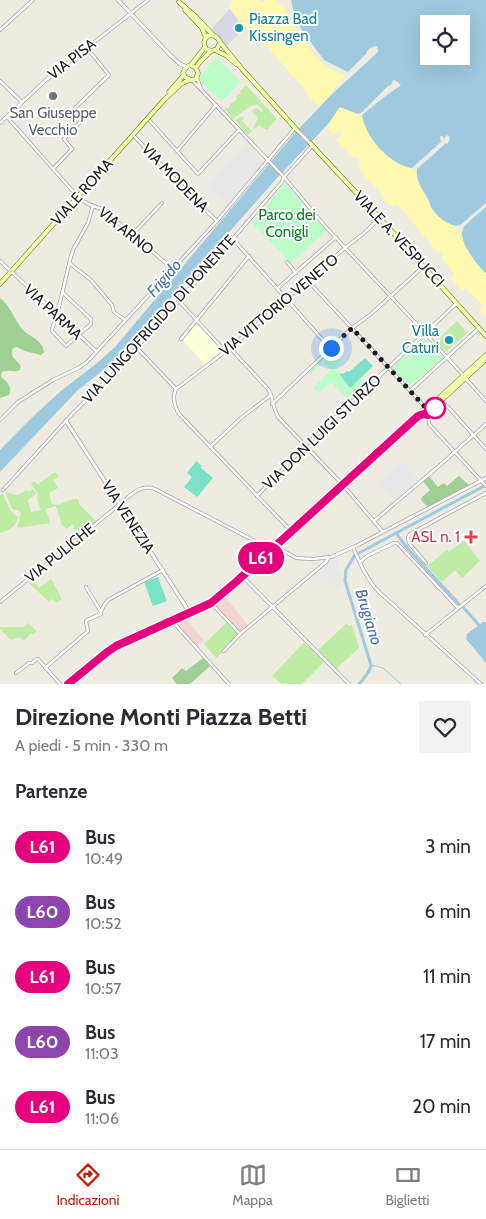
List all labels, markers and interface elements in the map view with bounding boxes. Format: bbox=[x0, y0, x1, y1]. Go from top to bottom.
place label: Piazza Bad Kissingen bbox=[249, 10, 317, 45]
map controls bbox=[420, 15, 470, 65]
button: locate bbox=[420, 15, 470, 65]
marker: Piazza Bad Kissingen bbox=[233, 22, 245, 34]
street label: VIA PISA bbox=[44, 34, 100, 83]
marker: San Giuseppe Vecchio bbox=[47, 90, 59, 102]
place label: San Giuseppe Vecchio bbox=[9, 104, 97, 139]
street label: VIA MODENA bbox=[138, 140, 213, 217]
street label: VIALE ROMA bbox=[47, 154, 117, 229]
street label: VIALE A. VESPUCCI bbox=[350, 187, 448, 291]
street label: VIA ARNO bbox=[95, 203, 157, 259]
park label: Parco dei Conigli bbox=[258, 206, 316, 241]
street label: VIA LUNGOFRIGIDO DI PONENTE bbox=[79, 231, 239, 407]
street label: VIA VITTORIO VENETO bbox=[216, 250, 342, 360]
water label: Frigido bbox=[143, 255, 185, 301]
street label: VIA PARMA bbox=[20, 280, 86, 344]
place label: Villa Caturi bbox=[402, 322, 440, 357]
marker: Villa Caturi bbox=[443, 334, 455, 346]
your location bbox=[319, 336, 344, 361]
street label: VIA DON LUIGI STURZO bbox=[259, 371, 385, 493]
unlabelled marker bbox=[424, 397, 446, 419]
street label: VIA VENEZIA bbox=[98, 477, 159, 557]
street label: VIA PULICHE bbox=[21, 519, 99, 587]
place label: ASL n. 1 bbox=[411, 528, 460, 546]
marker: ASL n. 1 bbox=[464, 530, 478, 544]
line badge: L61 bbox=[232, 542, 290, 574]
text: L61 bbox=[248, 547, 274, 569]
water label: Brugiano bbox=[351, 587, 387, 647]
button: heart bbox=[419, 701, 471, 753]
text: Direzione Monti Piazza Betti bbox=[15, 702, 307, 731]
text: A piedi · 5 min · 330 m bbox=[15, 736, 168, 755]
text: Partenze bbox=[15, 780, 87, 803]
text: Bus bbox=[85, 826, 115, 849]
text: 3 min bbox=[425, 835, 471, 858]
text: L61 bbox=[30, 836, 55, 858]
text: 10:49 bbox=[85, 849, 123, 868]
text: Bus bbox=[85, 891, 115, 914]
text: 6 min bbox=[425, 900, 471, 923]
text: L60 bbox=[27, 901, 58, 923]
text: 10:52 bbox=[85, 914, 122, 933]
text: Bus bbox=[85, 956, 115, 979]
text: 11 min bbox=[423, 965, 471, 988]
text: L61 bbox=[30, 966, 55, 988]
text: 10:57 bbox=[85, 979, 121, 998]
text: Bus bbox=[85, 1021, 115, 1044]
text: 17 min bbox=[420, 1030, 471, 1053]
text: L60 bbox=[27, 1031, 58, 1053]
text: 11:03 bbox=[85, 1044, 119, 1063]
text: Bus bbox=[85, 1086, 115, 1109]
text: 20 min bbox=[412, 1095, 471, 1118]
text: L61 bbox=[30, 1096, 55, 1118]
text: 11:06 bbox=[85, 1109, 119, 1128]
tab: Indicazioni bbox=[56, 1161, 120, 1209]
tab: Mappa bbox=[232, 1161, 273, 1209]
tab: Biglietti bbox=[386, 1161, 430, 1209]

